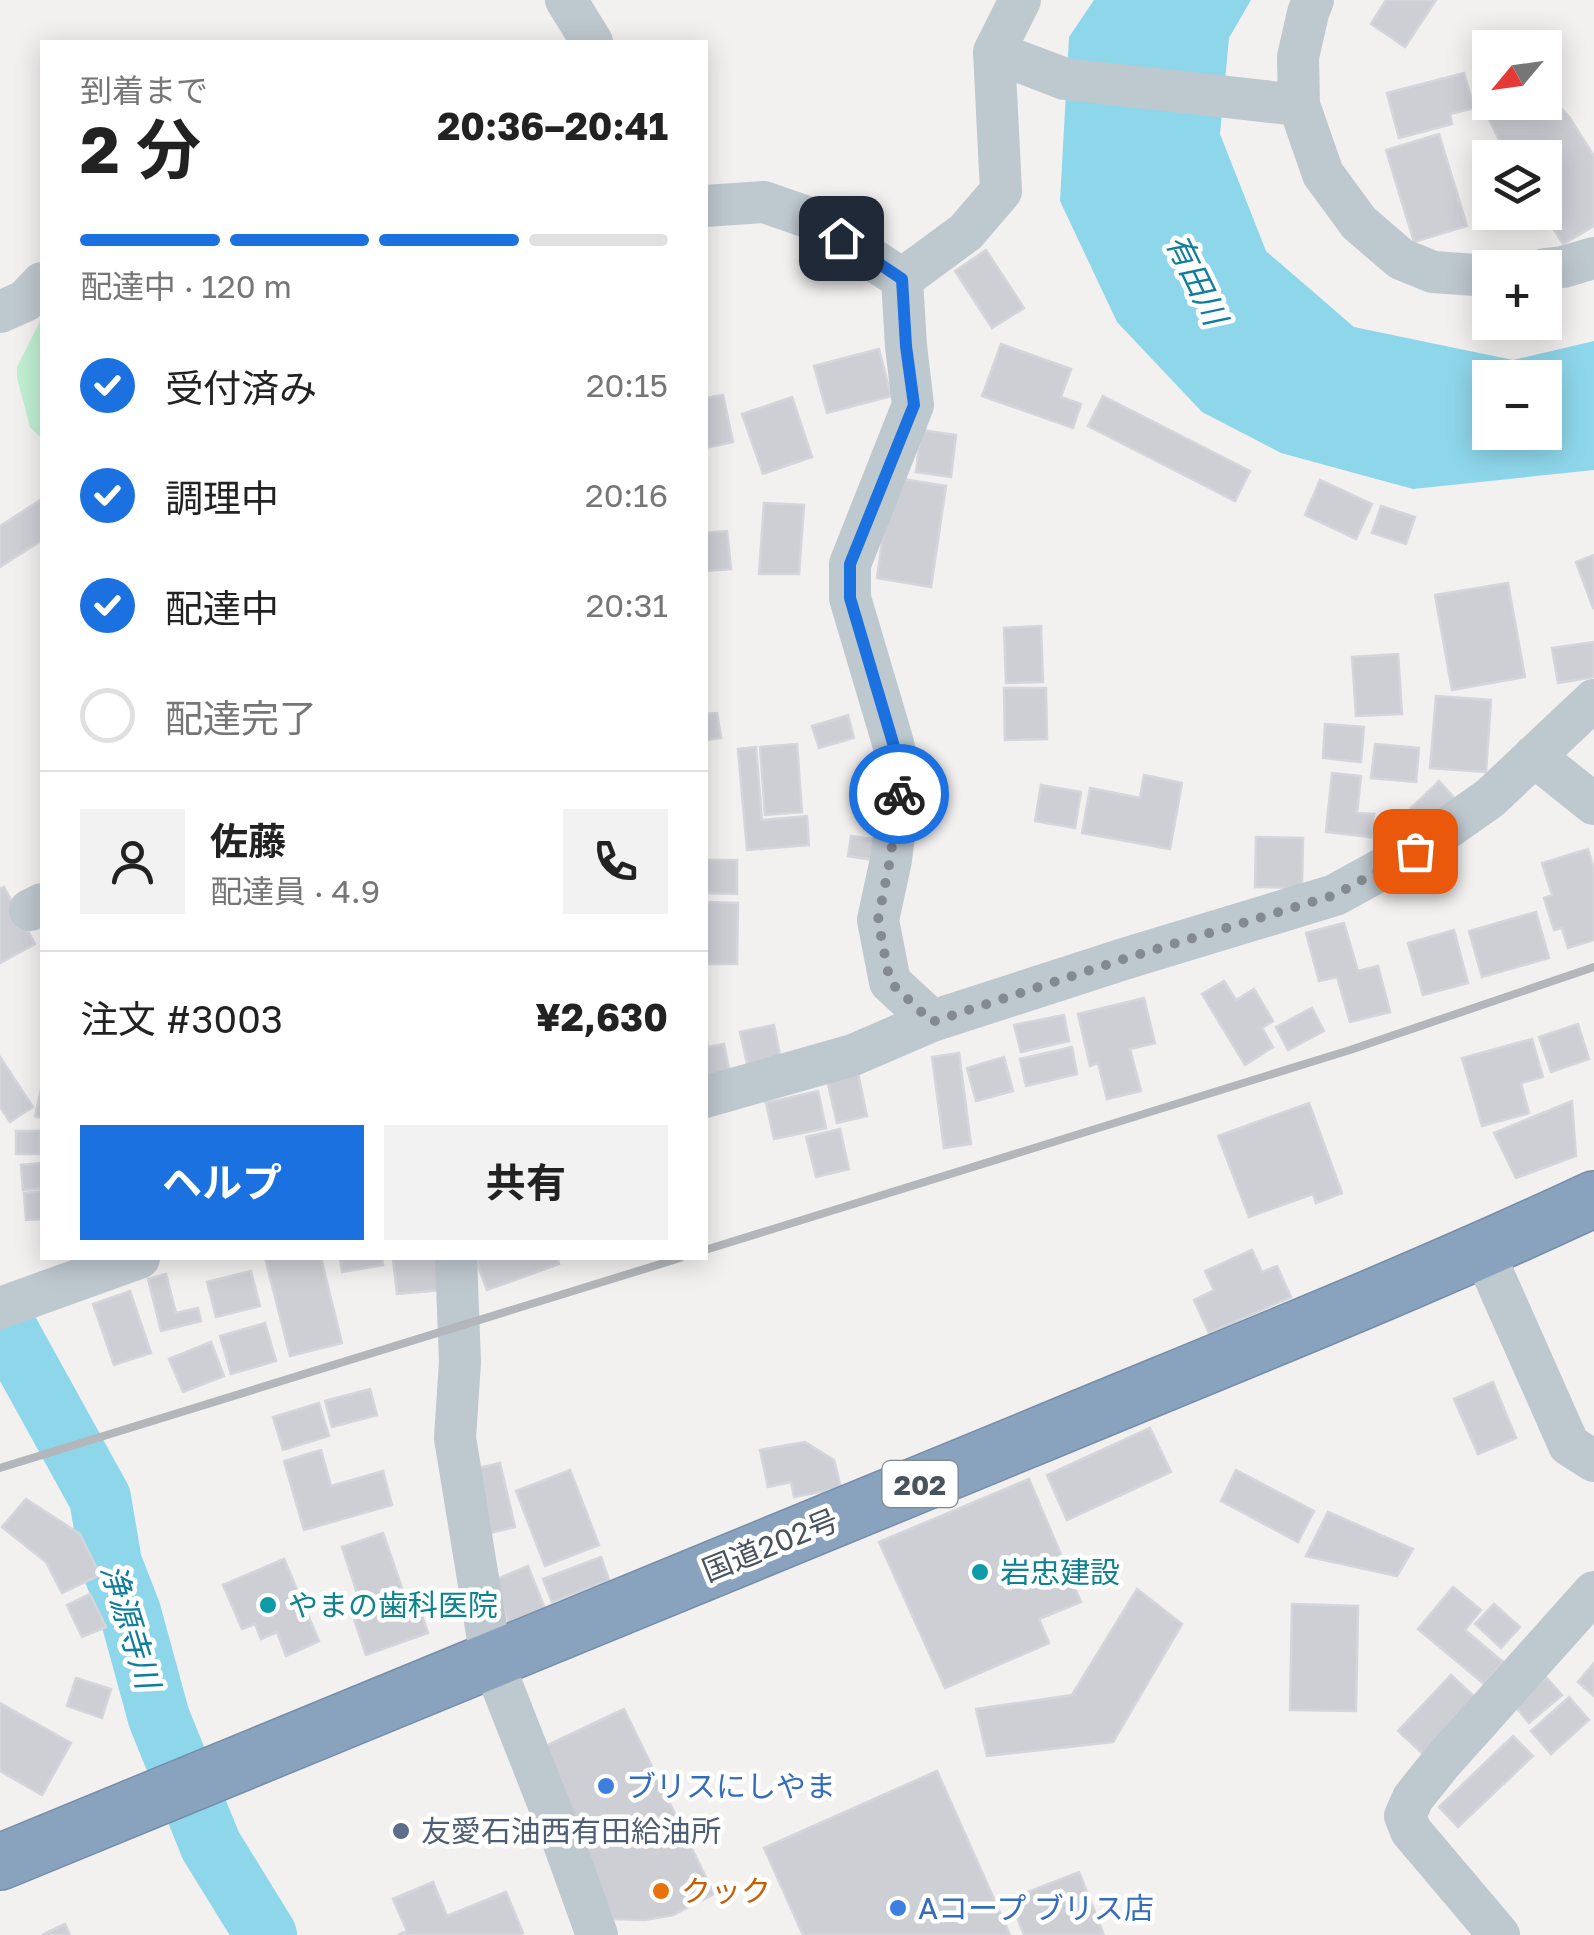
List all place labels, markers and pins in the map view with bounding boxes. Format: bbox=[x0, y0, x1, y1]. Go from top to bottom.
pin bbox=[799, 196, 884, 281]
pin bbox=[1373, 809, 1458, 894]
place label: 岩忠建設 bbox=[1000, 1554, 1120, 1590]
marker: 岩忠建設 bbox=[969, 1561, 991, 1583]
place label: やまの歯科医院 bbox=[288, 1587, 498, 1623]
marker: やまの歯科医院 bbox=[257, 1594, 279, 1616]
place label: ブリスにしやま bbox=[626, 1768, 836, 1804]
marker: ブリスにしやま bbox=[595, 1775, 617, 1797]
place label: 友愛石油西有田給油所 bbox=[421, 1813, 721, 1849]
marker: 友愛石油西有田給油所 bbox=[390, 1820, 412, 1842]
place label: クック bbox=[681, 1873, 771, 1909]
marker: クック bbox=[650, 1880, 672, 1902]
place label: Aコープ ブリス店 bbox=[918, 1890, 1154, 1926]
marker: Aコープ ブリス店 bbox=[887, 1897, 909, 1919]

